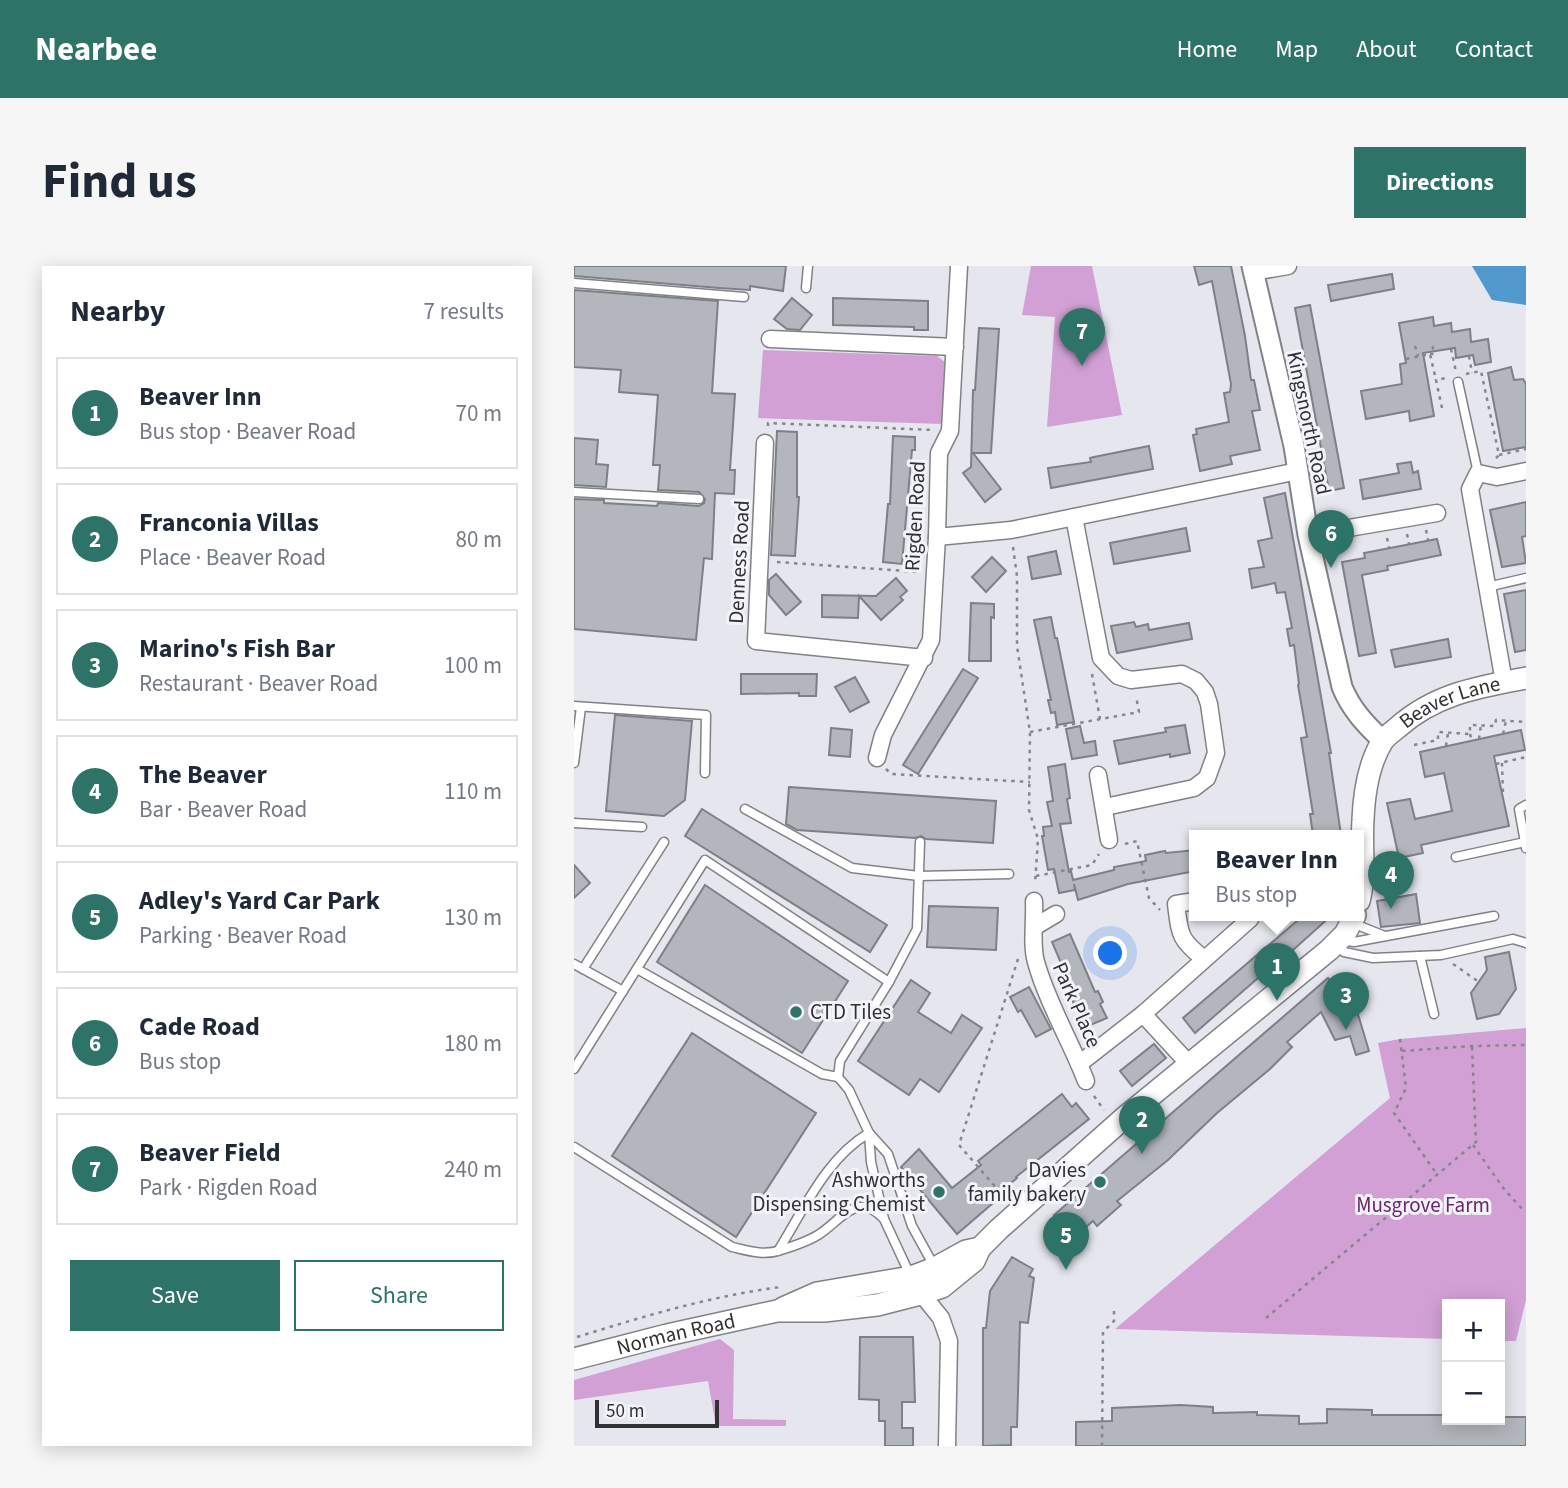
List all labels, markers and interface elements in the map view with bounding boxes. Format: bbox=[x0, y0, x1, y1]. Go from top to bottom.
text: Nearbee bbox=[35, 26, 157, 73]
text: Home bbox=[1177, 32, 1237, 67]
text: Map bbox=[1275, 32, 1318, 67]
text: About bbox=[1356, 32, 1417, 67]
text: Contact bbox=[1455, 32, 1533, 67]
text: Find us bbox=[42, 147, 197, 217]
button: Directions bbox=[1354, 147, 1526, 218]
text: Nearby bbox=[70, 290, 165, 333]
text: 7 results bbox=[424, 295, 504, 328]
pin: 7 bbox=[1059, 308, 1105, 366]
street label: Kingsnorth Road bbox=[1279, 348, 1339, 498]
text: Beaver Inn bbox=[139, 378, 262, 415]
text: 1 bbox=[89, 397, 101, 430]
text: 70 m bbox=[455, 397, 502, 430]
text: Bus stop · Beaver Road bbox=[139, 415, 356, 448]
street label: Rigden Road bbox=[897, 460, 933, 572]
street label: Denness Road bbox=[721, 500, 757, 624]
text: Franconia Villas bbox=[139, 504, 319, 541]
pin: 6 bbox=[1308, 510, 1354, 568]
text: 2 bbox=[89, 523, 101, 556]
text: 80 m bbox=[455, 523, 502, 556]
text: Place · Beaver Road bbox=[139, 541, 326, 574]
text: Marino's Fish Bar bbox=[139, 630, 335, 667]
text: 3 bbox=[89, 649, 101, 682]
text: 100 m bbox=[444, 649, 502, 682]
text: Restaurant · Beaver Road bbox=[139, 667, 378, 700]
street label: Beaver Lane bbox=[1393, 668, 1503, 736]
text: The Beaver bbox=[139, 756, 267, 793]
text: 4 bbox=[89, 775, 101, 808]
text: 110 m bbox=[444, 775, 502, 808]
text: Bar · Beaver Road bbox=[139, 793, 307, 826]
popup bbox=[1189, 830, 1364, 921]
text: Beaver Inn bbox=[1215, 841, 1338, 878]
pin: 4 bbox=[1368, 851, 1414, 909]
text: Bus stop bbox=[1215, 878, 1297, 911]
text: Adley's Yard Car Park bbox=[139, 882, 380, 919]
text: 5 bbox=[89, 901, 101, 934]
text: 130 m bbox=[444, 901, 502, 934]
text: Parking · Beaver Road bbox=[139, 919, 347, 952]
your location bbox=[1093, 936, 1127, 970]
pin: 1 bbox=[1254, 943, 1300, 1001]
street label: Park Place bbox=[1045, 957, 1109, 1053]
pin: 3 bbox=[1323, 972, 1369, 1030]
place label: CTD Tiles bbox=[810, 997, 891, 1027]
marker: CTD Tiles bbox=[788, 1004, 804, 1020]
text: Cade Road bbox=[139, 1008, 260, 1045]
text: 6 bbox=[89, 1027, 101, 1060]
text: 180 m bbox=[444, 1027, 502, 1060]
text: Bus stop bbox=[139, 1045, 221, 1078]
pin: 2 bbox=[1119, 1096, 1165, 1154]
text: Beaver Field bbox=[139, 1134, 281, 1171]
text: 7 bbox=[89, 1153, 101, 1186]
text: 240 m bbox=[444, 1153, 502, 1186]
place label: Davies family bakery bbox=[968, 1155, 1086, 1209]
place label: Ashworths Dispensing Chemist bbox=[752, 1165, 925, 1219]
text: Park · Rigden Road bbox=[139, 1171, 318, 1204]
marker: Davies family bakery bbox=[1092, 1174, 1108, 1190]
marker: Ashworths Dispensing Chemist bbox=[931, 1184, 947, 1200]
park label: Musgrove Farm bbox=[1356, 1190, 1490, 1220]
pin: 5 bbox=[1043, 1212, 1089, 1270]
button: Save bbox=[70, 1260, 280, 1331]
button: Share bbox=[294, 1260, 504, 1331]
map controls bbox=[1442, 1299, 1505, 1425]
button: + bbox=[1442, 1299, 1505, 1362]
street label: Norman Road bbox=[613, 1306, 738, 1362]
button: − bbox=[1442, 1362, 1505, 1425]
scale bar bbox=[595, 1397, 719, 1429]
text: 50 m bbox=[606, 1398, 644, 1425]

